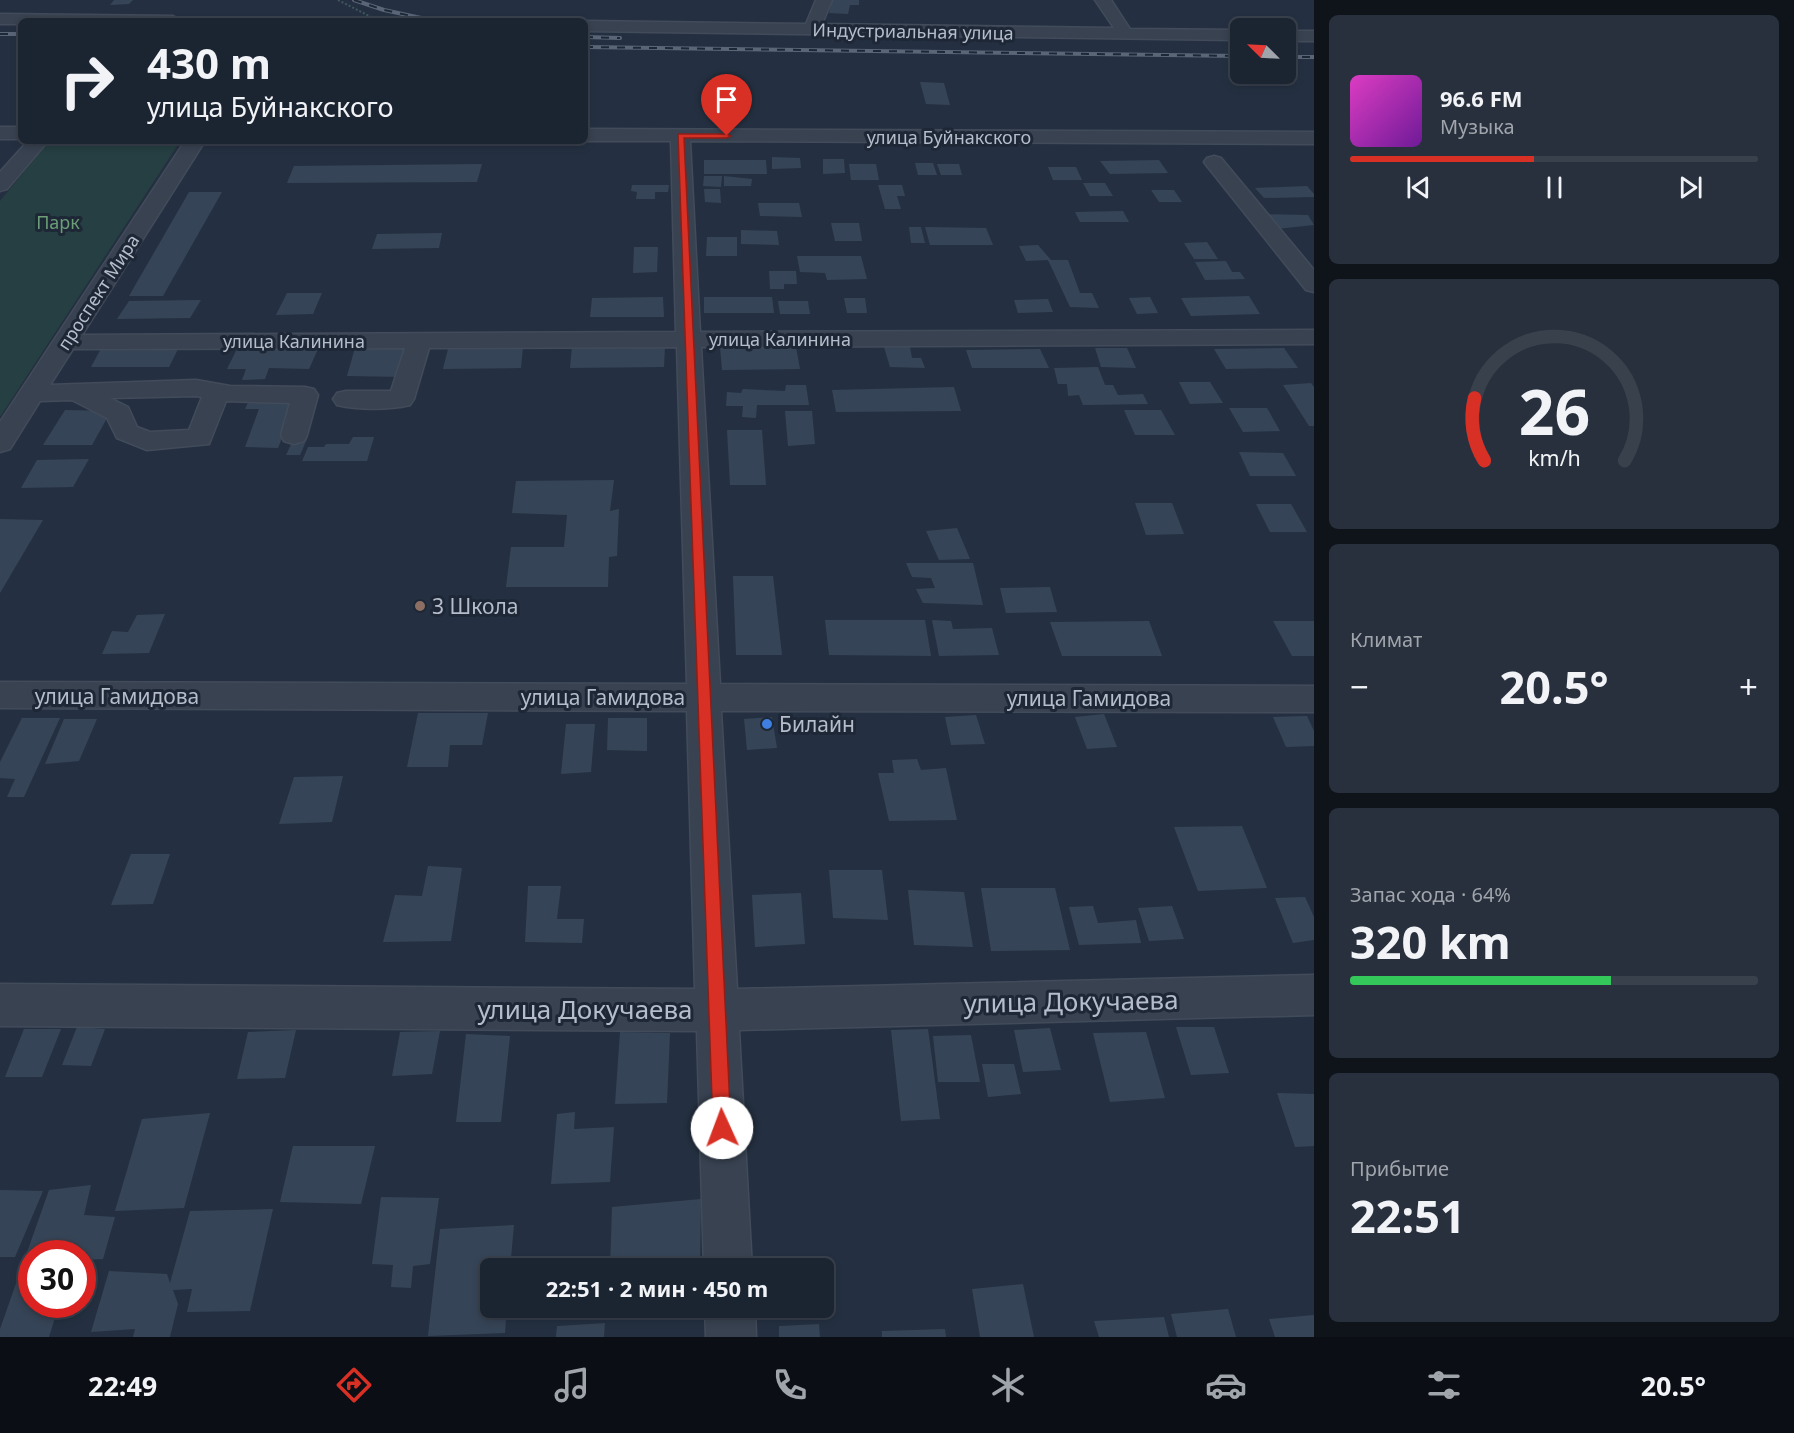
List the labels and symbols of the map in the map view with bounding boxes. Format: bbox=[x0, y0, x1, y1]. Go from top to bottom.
street label: Индустриальная улица bbox=[812, 17, 1014, 45]
north arrow bbox=[1230, 18, 1296, 84]
pin bbox=[701, 74, 752, 136]
street label: улица Буйнакского bbox=[867, 125, 1031, 149]
park label: Парк bbox=[36, 210, 80, 234]
street label: проспект Мира bbox=[52, 230, 144, 354]
street label: улица Калинина bbox=[709, 327, 851, 351]
street label: улица Калинина bbox=[223, 329, 365, 353]
place label: 3 Школа bbox=[432, 592, 518, 620]
marker: 3 Школа bbox=[413, 599, 427, 613]
street label: улица Гамидова bbox=[35, 682, 199, 710]
street label: улица Гамидова bbox=[521, 683, 685, 711]
street label: улица Гамидова bbox=[1007, 684, 1171, 712]
place label: Билайн bbox=[779, 710, 855, 738]
marker: Билайн bbox=[760, 717, 774, 731]
street label: улица Докучаева bbox=[963, 981, 1179, 1021]
street label: улица Докучаева bbox=[477, 991, 693, 1027]
position arrow bbox=[690, 1096, 754, 1160]
speed limit sign: 30 bbox=[18, 1240, 96, 1318]

